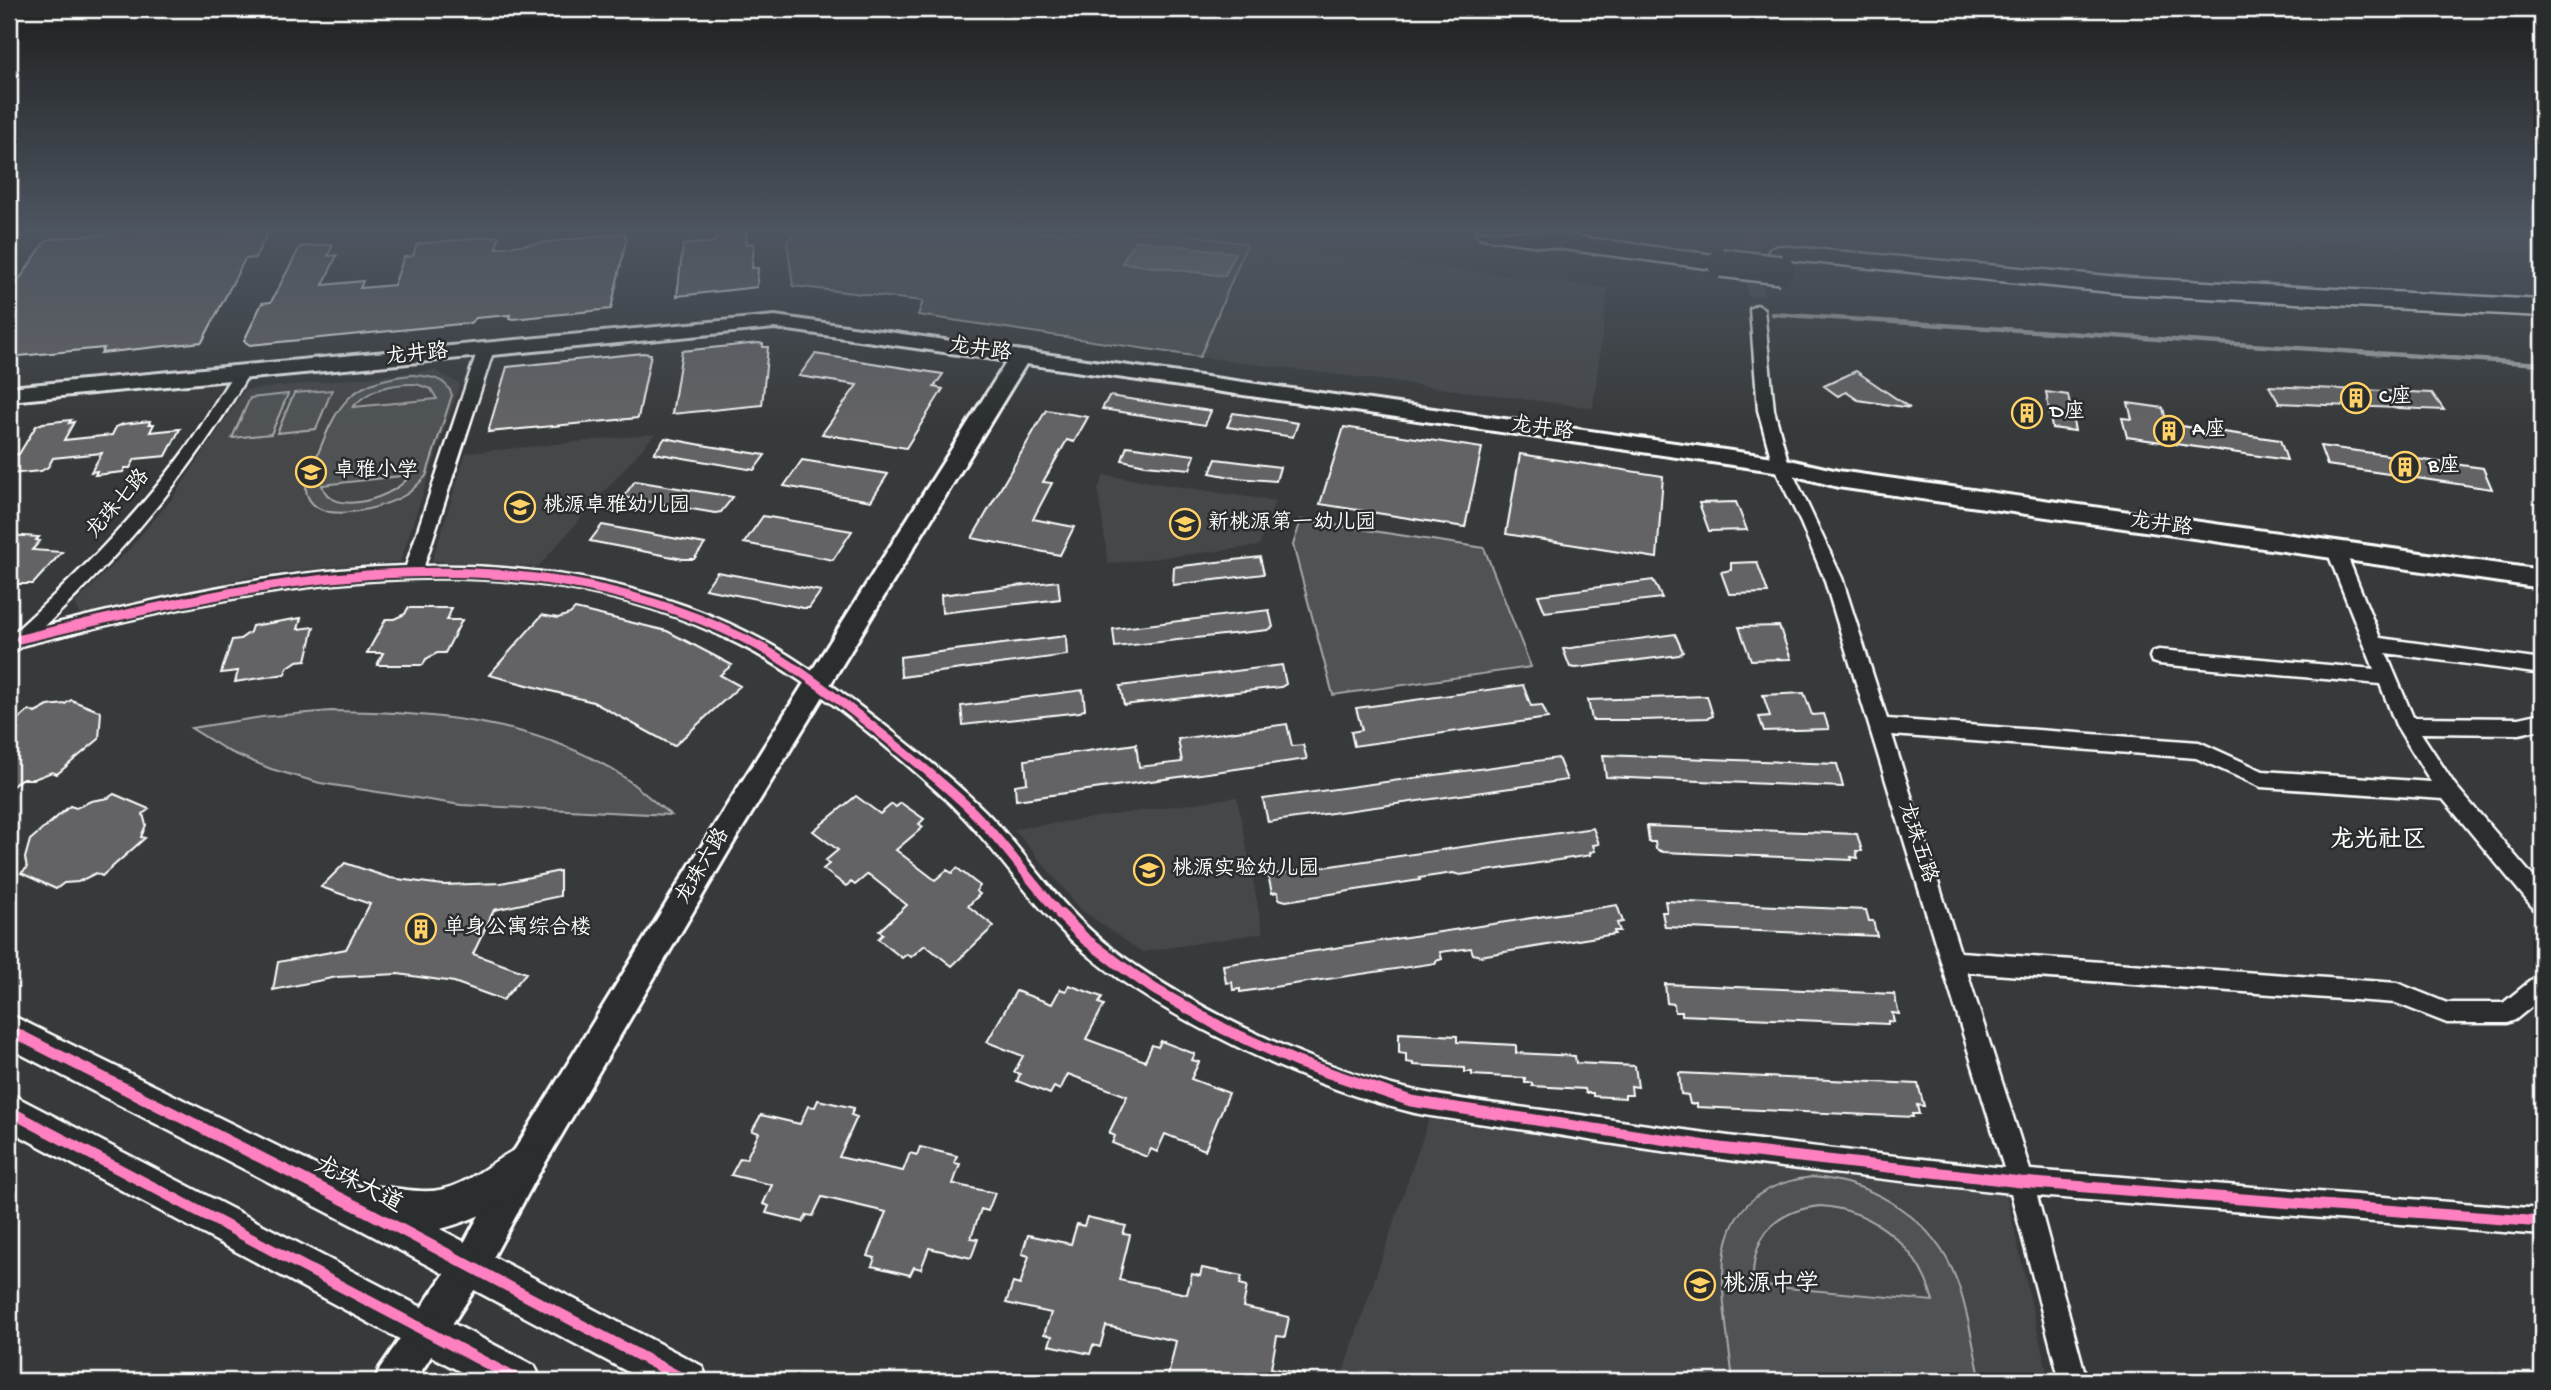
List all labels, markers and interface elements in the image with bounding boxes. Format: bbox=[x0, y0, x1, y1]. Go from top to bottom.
street label: 龙井路 bbox=[947, 332, 1013, 368]
street label: 龙井路 bbox=[384, 338, 450, 372]
building icon: C座 bbox=[2339, 381, 2373, 415]
place label: C座 bbox=[2379, 384, 2411, 411]
building icon: D座 bbox=[2010, 396, 2044, 430]
place label: D座 bbox=[2048, 399, 2085, 426]
street label: 龙井路 bbox=[1509, 411, 1575, 447]
building icon: A座 bbox=[2152, 414, 2186, 448]
place label: A座 bbox=[2192, 417, 2225, 444]
building icon: B座 bbox=[2388, 450, 2422, 484]
place label: B座 bbox=[2427, 453, 2460, 480]
school or university icon: 卓雅小学 bbox=[294, 455, 328, 489]
place label: 卓雅小学 bbox=[334, 458, 418, 485]
street label: 龙珠七路 bbox=[81, 464, 156, 545]
school or university icon: 桃源卓雅幼儿园 bbox=[503, 490, 537, 524]
place label: 桃源卓雅幼儿园 bbox=[543, 493, 690, 520]
school or university icon: 新桃源第一幼儿园 bbox=[1168, 507, 1202, 541]
street label: 龙井路 bbox=[2128, 507, 2194, 543]
place label: 新桃源第一幼儿园 bbox=[1208, 510, 1376, 537]
street label: 龙珠五路 bbox=[1891, 799, 1943, 887]
street label: 龙珠六路 bbox=[670, 824, 736, 909]
district label: 龙光社区 bbox=[2330, 826, 2426, 856]
school or university icon: 桃源实验幼儿园 bbox=[1132, 853, 1166, 887]
place label: 桃源实验幼儿园 bbox=[1172, 856, 1319, 883]
building icon: 单身公寓综合楼 bbox=[404, 912, 438, 946]
place label: 单身公寓综合楼 bbox=[444, 915, 591, 942]
street label: 龙珠大道 bbox=[309, 1150, 408, 1221]
school or university icon: 桃源中学 bbox=[1683, 1268, 1717, 1302]
place label: 桃源中学 bbox=[1723, 1270, 1819, 1300]

